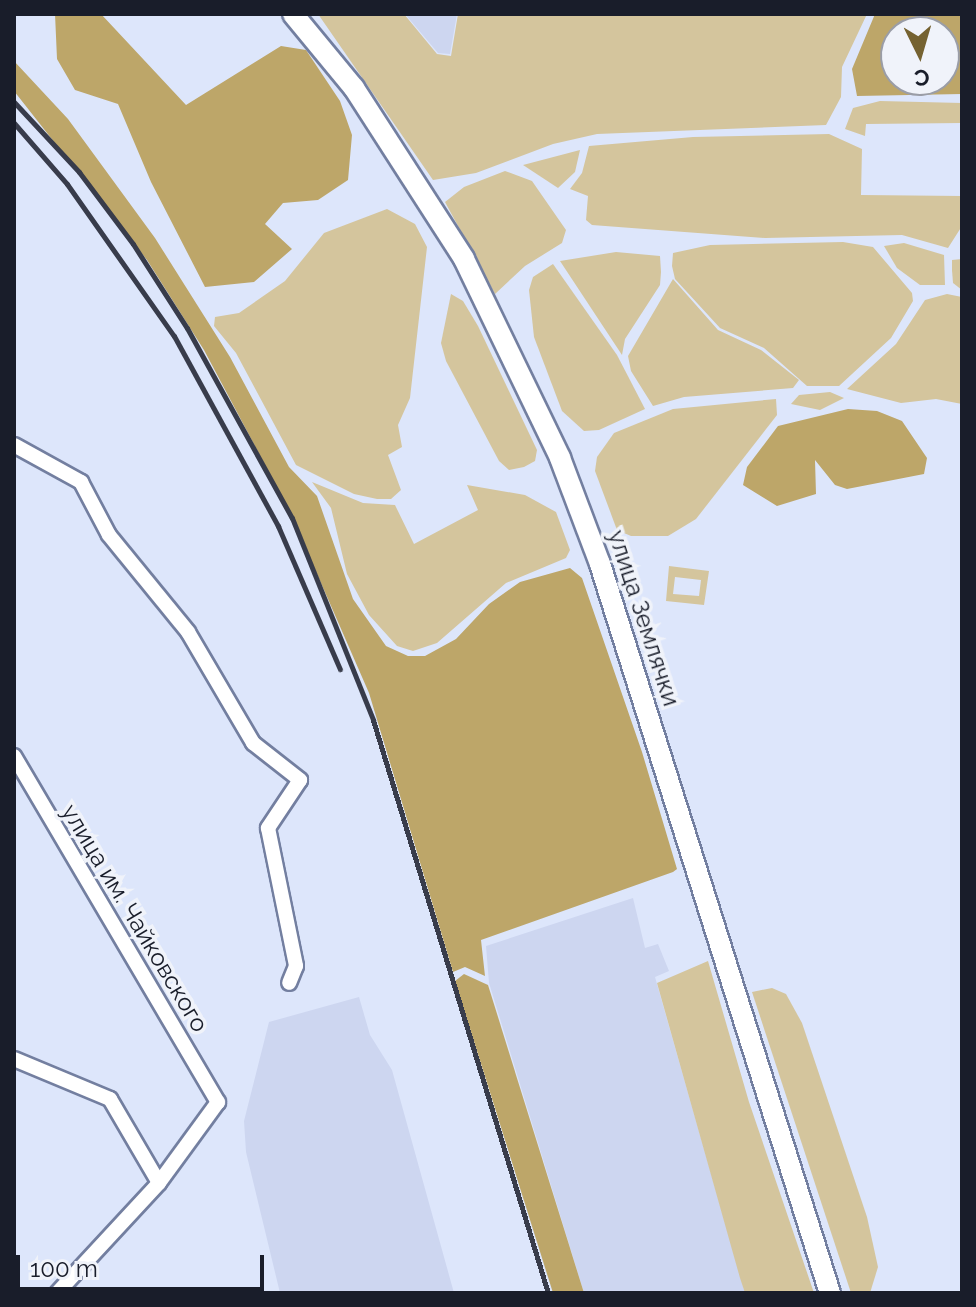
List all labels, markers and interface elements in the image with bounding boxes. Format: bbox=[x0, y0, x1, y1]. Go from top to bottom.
north arrow bbox=[880, 16, 960, 96]
text: С bbox=[913, 64, 931, 92]
street label: улица Землячки bbox=[602, 526, 686, 710]
street label: улица им. Чайковского bbox=[56, 799, 214, 1037]
scale bar bbox=[20, 1239, 268, 1289]
text: 100 m bbox=[30, 1254, 98, 1283]

